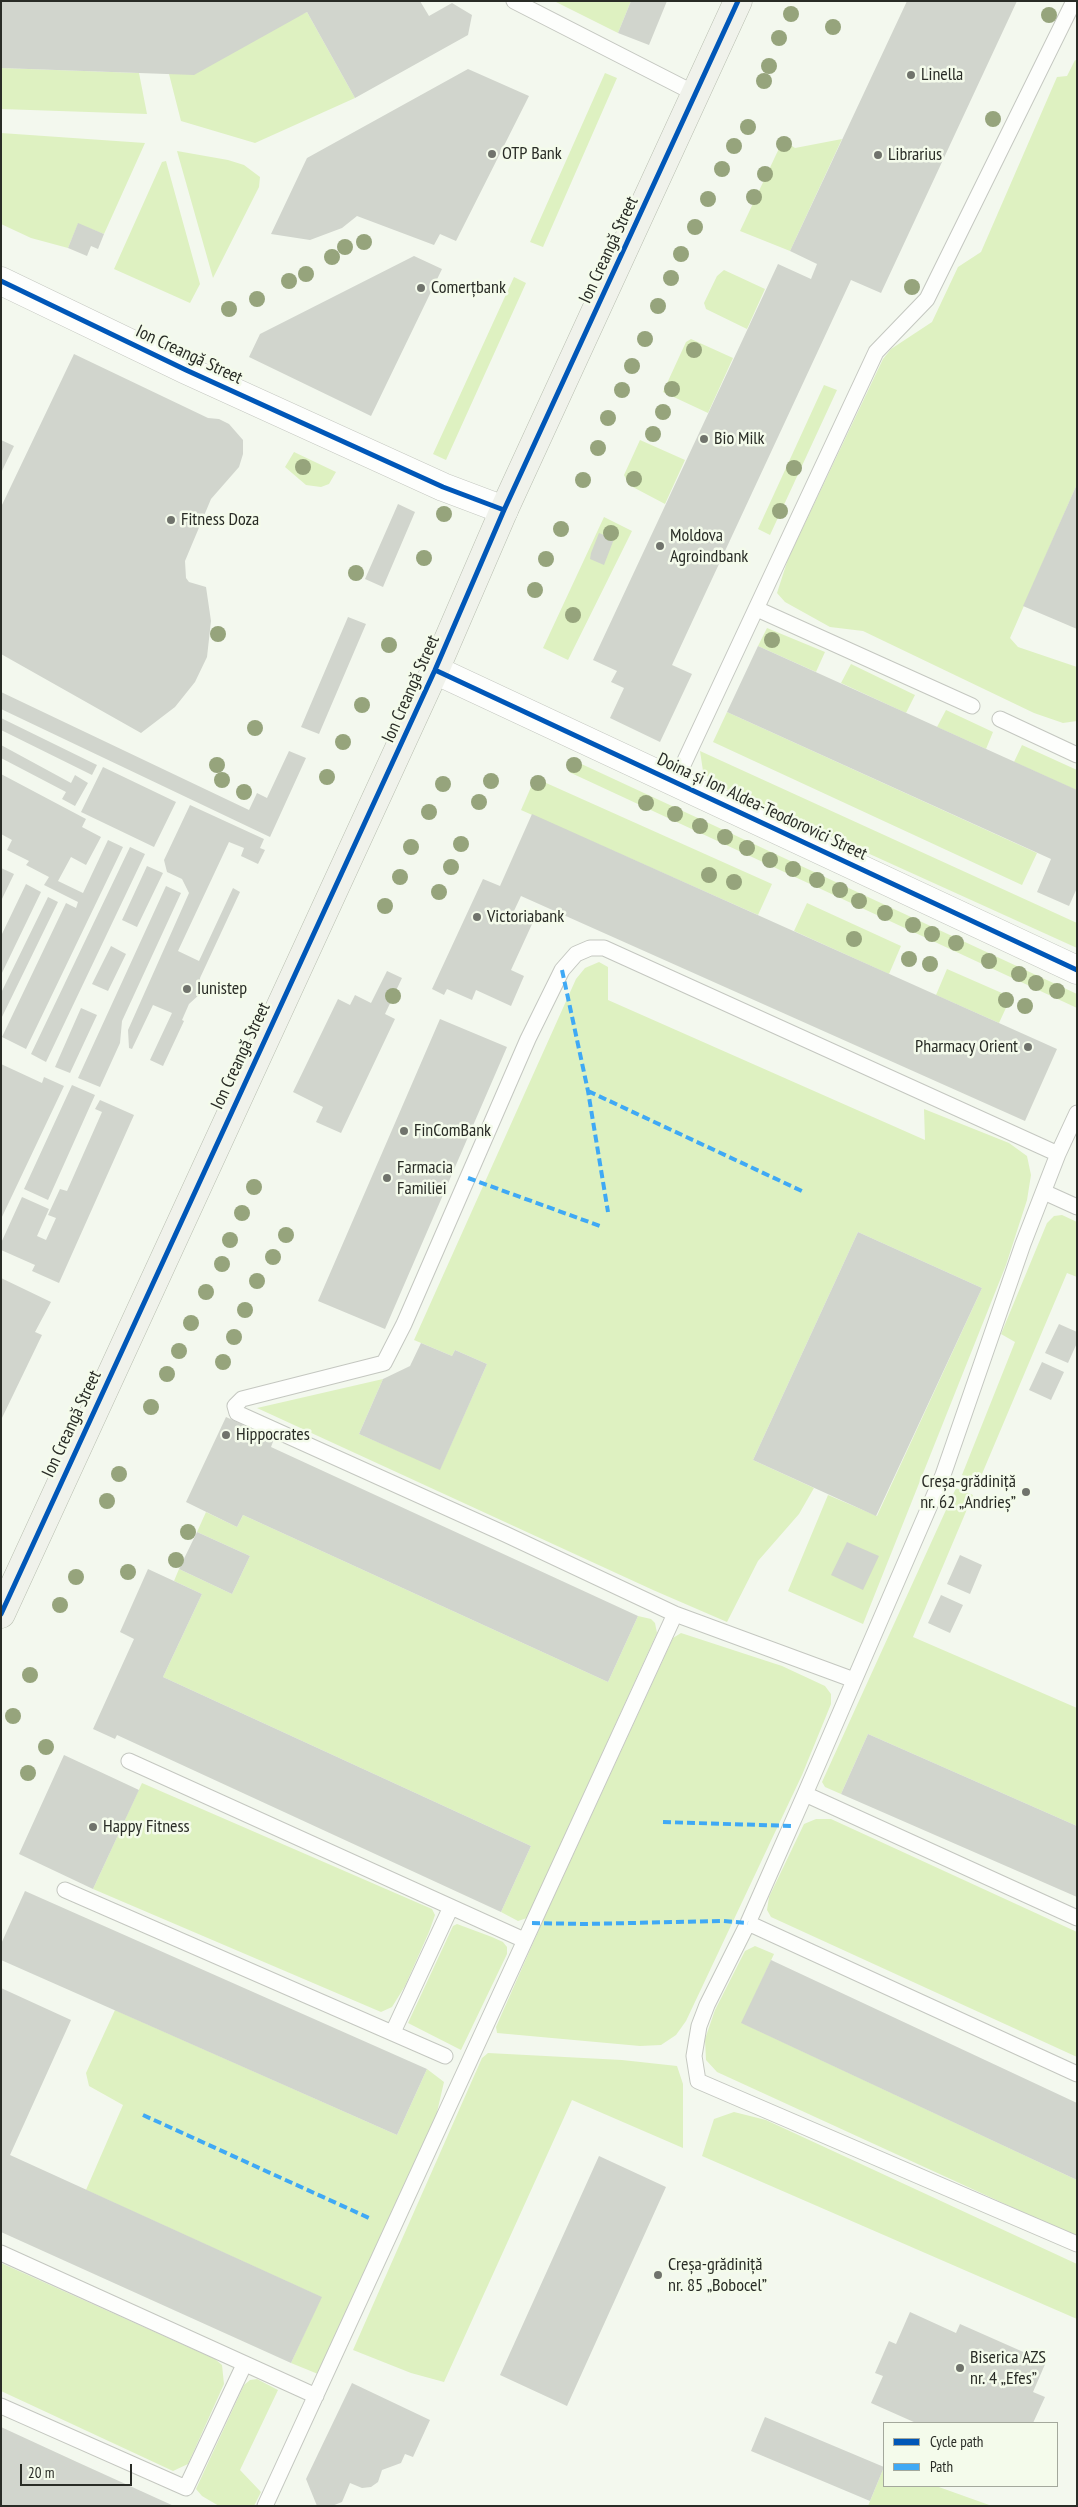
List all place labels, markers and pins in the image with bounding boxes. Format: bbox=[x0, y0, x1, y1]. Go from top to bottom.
place label: Linella bbox=[921, 64, 963, 86]
marker: Linella bbox=[905, 69, 917, 81]
place label: OTP Bank bbox=[502, 143, 562, 165]
place label: Librarius bbox=[888, 144, 942, 166]
marker: OTP Bank bbox=[486, 148, 498, 160]
marker: Librarius bbox=[872, 149, 884, 161]
place label: Comerțbank bbox=[431, 277, 506, 299]
marker: Comerțbank bbox=[415, 282, 427, 294]
place label: Bio Milk bbox=[714, 428, 765, 450]
marker: Bio Milk bbox=[698, 433, 710, 445]
place label: Fitness Doza bbox=[181, 509, 259, 531]
marker: Fitness Doza bbox=[165, 514, 177, 526]
place label: Moldova Agroindbank bbox=[670, 525, 748, 568]
marker: Moldova Agroindbank bbox=[654, 540, 666, 552]
place label: Victoriabank bbox=[487, 906, 564, 928]
marker: Victoriabank bbox=[471, 911, 483, 923]
place label: Iunistep bbox=[197, 978, 247, 1000]
marker: Iunistep bbox=[181, 983, 193, 995]
place label: Pharmacy Orient bbox=[915, 1036, 1018, 1058]
marker: Pharmacy Orient bbox=[1022, 1041, 1034, 1053]
place label: FinComBank bbox=[414, 1120, 491, 1142]
marker: FinComBank bbox=[398, 1125, 410, 1137]
place label: Farmacia Familiei bbox=[397, 1157, 453, 1200]
marker: Farmacia Familiei bbox=[381, 1172, 393, 1184]
place label: Hippocrates bbox=[236, 1424, 310, 1446]
marker: Hippocrates bbox=[220, 1429, 232, 1441]
place label: Creșa-grădiniță nr. 62 „Andrieș” bbox=[920, 1471, 1016, 1514]
marker: Creșa-grădiniță nr. 62 „Andrieș” bbox=[1020, 1486, 1032, 1498]
place label: Happy Fitness bbox=[103, 1816, 190, 1838]
marker: Happy Fitness bbox=[87, 1821, 99, 1833]
place label: Creșa-grădiniță nr. 85 „Bobocel” bbox=[668, 2254, 767, 2296]
marker: Creșa-grădiniță nr. 85 „Bobocel” bbox=[652, 2269, 664, 2281]
place label: Biserica AZS nr. 4 „Efes” bbox=[970, 2347, 1046, 2390]
marker: Biserica AZS nr. 4 „Efes” bbox=[954, 2362, 966, 2374]

